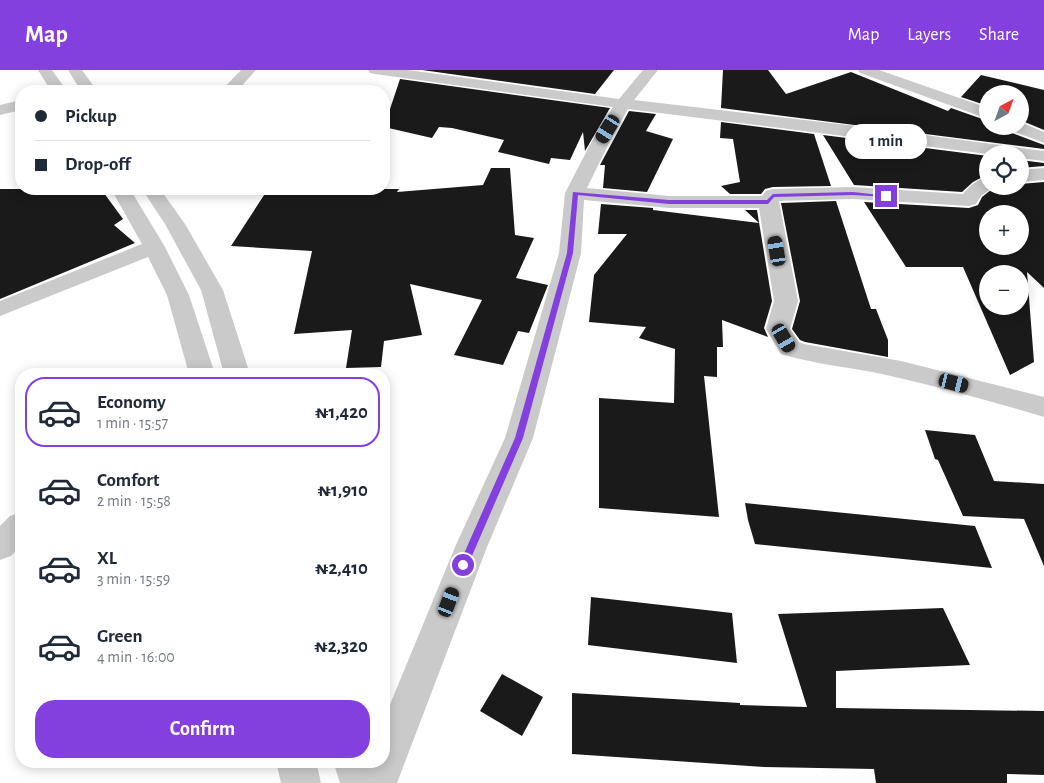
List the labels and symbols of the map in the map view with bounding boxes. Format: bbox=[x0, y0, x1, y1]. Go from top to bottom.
north arrow bbox=[979, 85, 1029, 135]
car bbox=[593, 112, 622, 146]
callout: 1 min bbox=[845, 124, 927, 158]
route end bbox=[875, 185, 897, 207]
car bbox=[767, 235, 786, 267]
car bbox=[770, 321, 797, 355]
car bbox=[937, 372, 970, 394]
route start bbox=[452, 554, 474, 576]
car bbox=[436, 585, 461, 619]

